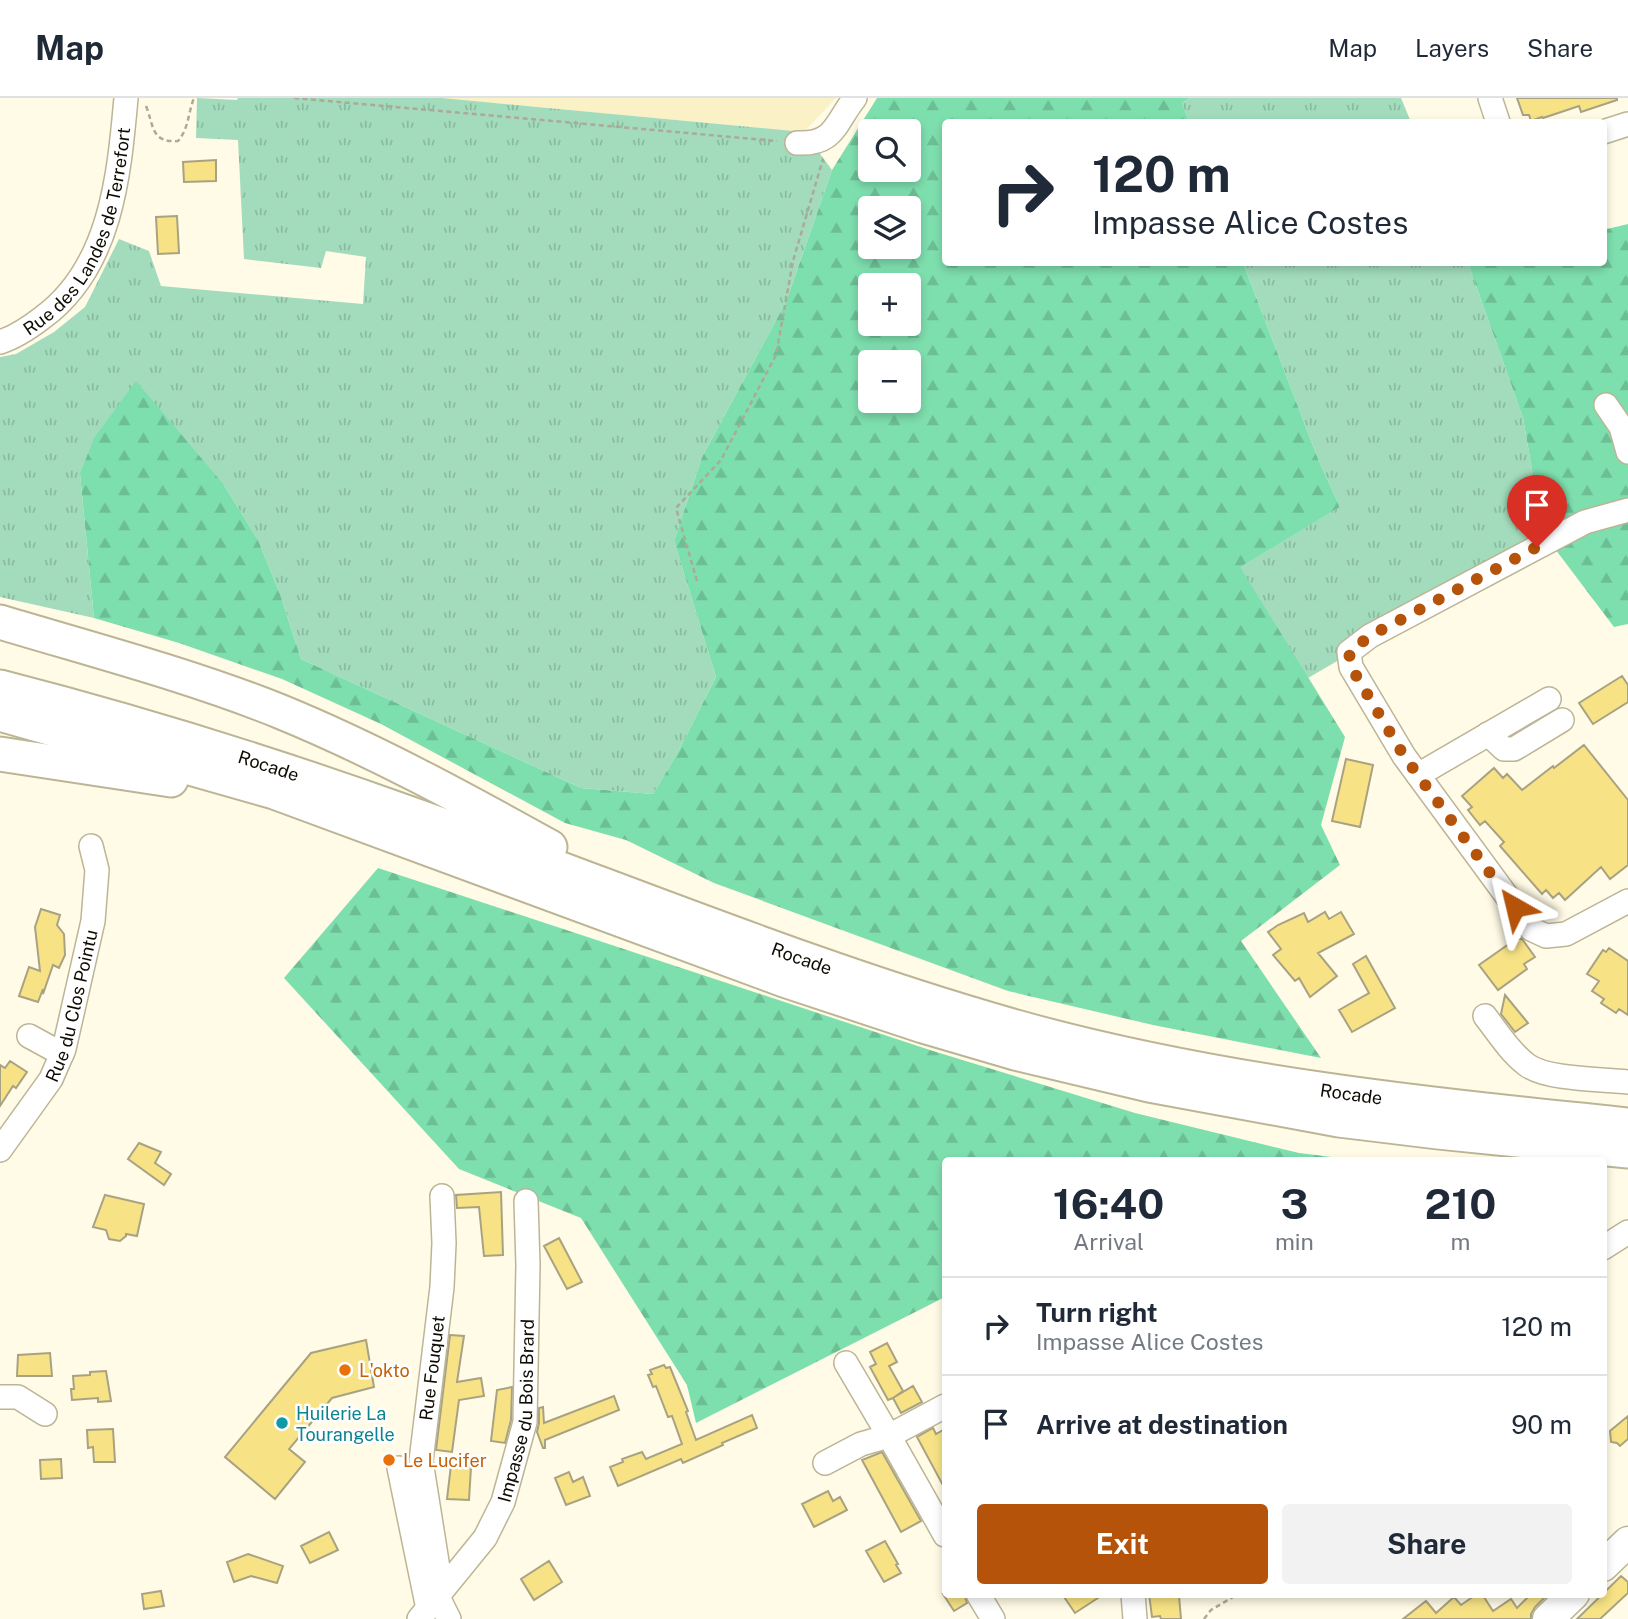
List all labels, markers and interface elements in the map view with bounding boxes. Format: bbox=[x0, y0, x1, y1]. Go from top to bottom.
text: Map bbox=[35, 29, 104, 67]
text: Map bbox=[1328, 34, 1377, 62]
text: Layers bbox=[1415, 34, 1489, 62]
text: Share bbox=[1527, 34, 1593, 62]
map controls bbox=[858, 119, 921, 413]
button: search bbox=[858, 119, 921, 182]
street label: Rue des Landes de Terrefort bbox=[19, 126, 134, 339]
text: 120 m bbox=[1092, 145, 1231, 203]
icon: right bbox=[977, 147, 1068, 238]
button: layers bbox=[858, 196, 921, 259]
text: Impasse Alice Costes bbox=[1092, 204, 1408, 241]
button: + bbox=[858, 273, 921, 336]
button: − bbox=[858, 350, 921, 413]
pin bbox=[1507, 475, 1567, 547]
icon: arrive bbox=[1518, 486, 1556, 524]
street label: Rocade bbox=[236, 746, 302, 785]
position arrow bbox=[1478, 870, 1552, 944]
street label: Rue du Clos Pointu bbox=[41, 927, 101, 1085]
street label: Rocade bbox=[769, 938, 835, 978]
street label: Rocade bbox=[1319, 1079, 1384, 1108]
text: 16:40 bbox=[1053, 1179, 1164, 1228]
text: 3 bbox=[1280, 1179, 1308, 1228]
text: 210 bbox=[1425, 1179, 1496, 1228]
text: Arrival bbox=[1073, 1228, 1144, 1255]
text: min bbox=[1275, 1228, 1314, 1255]
text: m bbox=[1450, 1228, 1470, 1255]
text: Turn right bbox=[1036, 1297, 1158, 1328]
icon: right bbox=[977, 1307, 1015, 1345]
text: 120 m bbox=[1501, 1311, 1572, 1342]
street label: Rue Fouquet bbox=[415, 1314, 449, 1422]
street label: Impasse du Bois Brard bbox=[493, 1319, 537, 1504]
text: Impasse Alice Costes bbox=[1036, 1328, 1263, 1355]
place label: L'okto bbox=[359, 1360, 410, 1381]
marker: L'okto bbox=[337, 1362, 353, 1378]
place label: Huilerie La Tourangelle bbox=[296, 1403, 395, 1445]
icon: arrive bbox=[977, 1405, 1015, 1443]
text: Arrive at destination bbox=[1036, 1409, 1288, 1440]
text: 90 m bbox=[1511, 1409, 1572, 1440]
marker: Huilerie La Tourangelle bbox=[274, 1415, 290, 1431]
place label: Le Lucifer bbox=[403, 1450, 487, 1471]
marker: Le Lucifer bbox=[381, 1452, 397, 1468]
button: Exit bbox=[977, 1504, 1268, 1584]
button: Share bbox=[1282, 1504, 1572, 1584]

